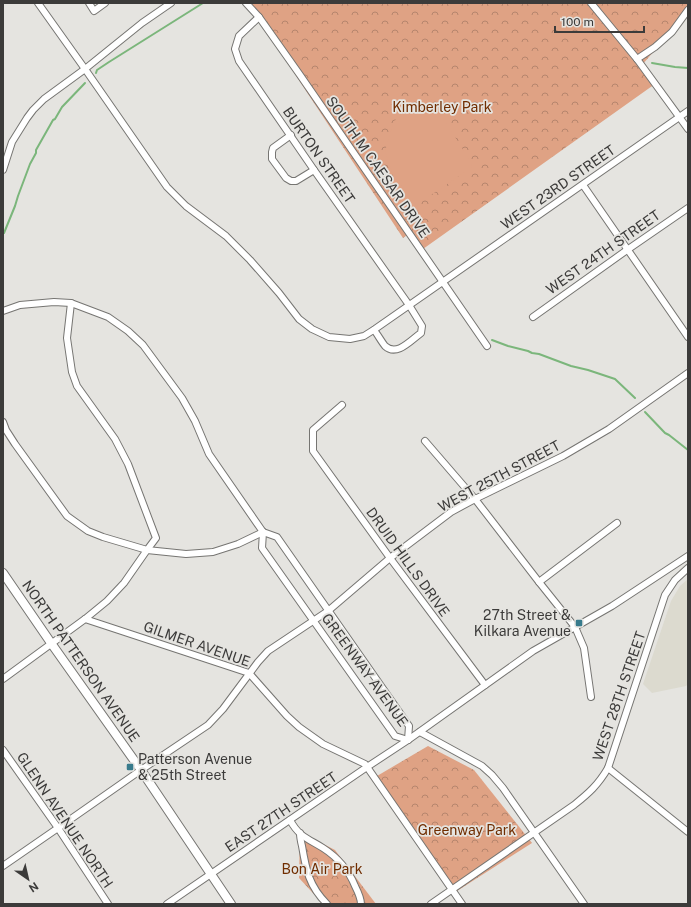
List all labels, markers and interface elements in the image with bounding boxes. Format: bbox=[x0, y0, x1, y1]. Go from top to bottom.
scale bar bbox=[555, 8, 644, 34]
text: 100 m bbox=[561, 15, 594, 29]
street label: SOUTH M CAESAR DRIVE bbox=[323, 93, 433, 241]
park label: Kimberley Park bbox=[392, 99, 492, 115]
street label: BURTON STREET bbox=[280, 104, 358, 206]
street label: WEST 23RD STREET bbox=[498, 142, 618, 232]
street label: WEST 24TH STREET bbox=[543, 207, 663, 297]
street label: WEST 25TH STREET bbox=[435, 437, 563, 515]
street label: DRUID HILLS DRIVE bbox=[363, 504, 453, 620]
street label: NORTH PATTERSON AVENUE bbox=[19, 577, 143, 745]
place label: 27th Street & Kilkara Avenue bbox=[474, 607, 571, 639]
street label: GREENWAY AVENUE bbox=[319, 610, 411, 730]
street label: GILMER AVENUE bbox=[142, 618, 252, 670]
marker: 27th Street & Kilkara Avenue bbox=[574, 618, 584, 628]
street label: WEST 28TH STREET bbox=[589, 629, 649, 763]
street label: GLENN AVENUE NORTH bbox=[13, 749, 117, 891]
place label: Patterson Avenue & 25th Street bbox=[138, 751, 252, 783]
marker: Patterson Avenue & 25th Street bbox=[125, 762, 135, 772]
street label: EAST 27TH STREET bbox=[222, 769, 340, 855]
park label: Greenway Park bbox=[418, 822, 516, 838]
north arrow bbox=[8, 859, 48, 899]
park label: Bon Air Park bbox=[281, 861, 363, 877]

